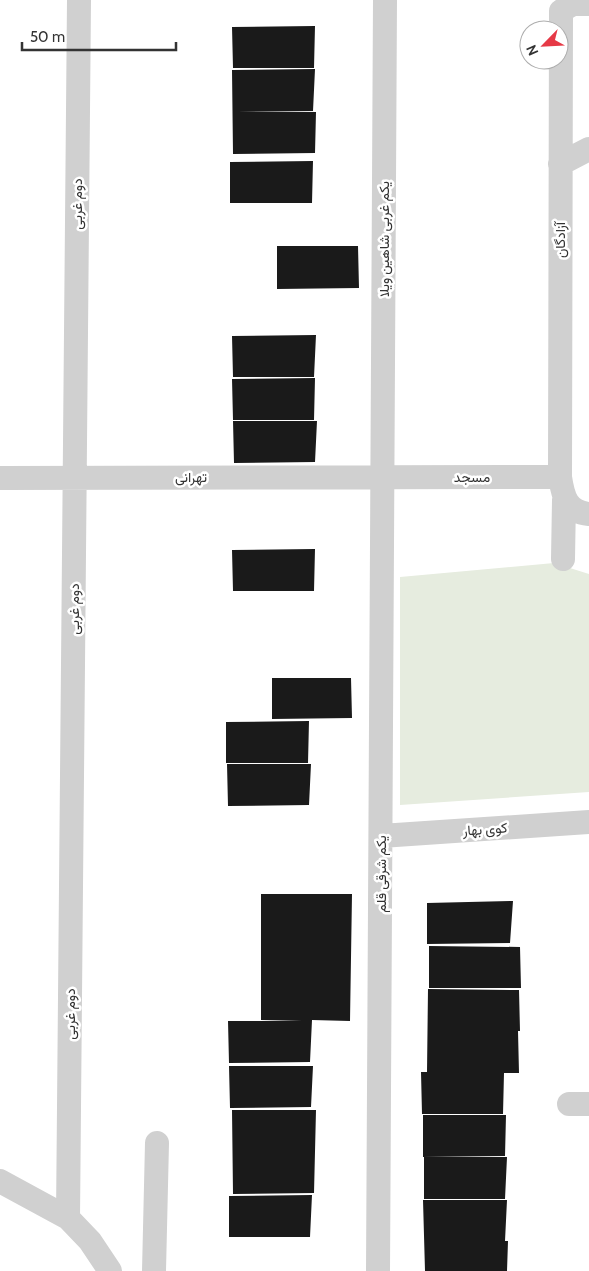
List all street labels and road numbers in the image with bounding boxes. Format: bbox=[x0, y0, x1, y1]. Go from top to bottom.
street label: دوم غربی bbox=[68, 178, 86, 230]
street label: یکم غربی شاهین ویلا bbox=[375, 181, 393, 297]
street label: آزادگان bbox=[551, 220, 569, 258]
street label: تهرانی bbox=[175, 468, 207, 486]
street label: مسجد bbox=[454, 468, 490, 486]
street label: دوم غربی bbox=[65, 583, 83, 635]
street label: کوی بهار bbox=[461, 818, 508, 840]
street label: یکم شرقی قلم bbox=[372, 835, 390, 913]
street label: دوم غربی bbox=[61, 988, 79, 1040]

